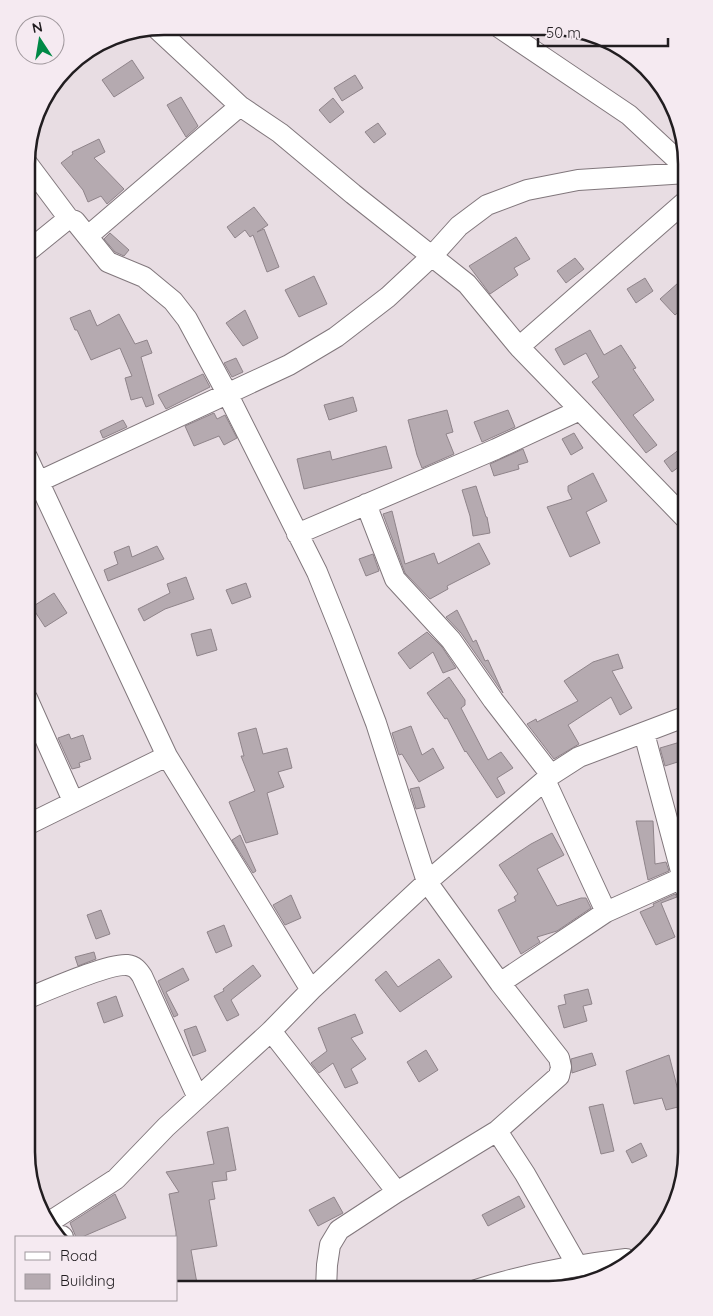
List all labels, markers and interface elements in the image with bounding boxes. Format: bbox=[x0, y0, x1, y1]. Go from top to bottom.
north arrow bbox=[15, 15, 65, 65]
scale bar bbox=[538, 15, 668, 47]
text: N bbox=[30, 17, 44, 37]
text: 50 m bbox=[546, 23, 581, 42]
legend bbox=[15, 1236, 178, 1301]
text: Road bbox=[60, 1246, 97, 1265]
text: Building bbox=[60, 1271, 115, 1290]

